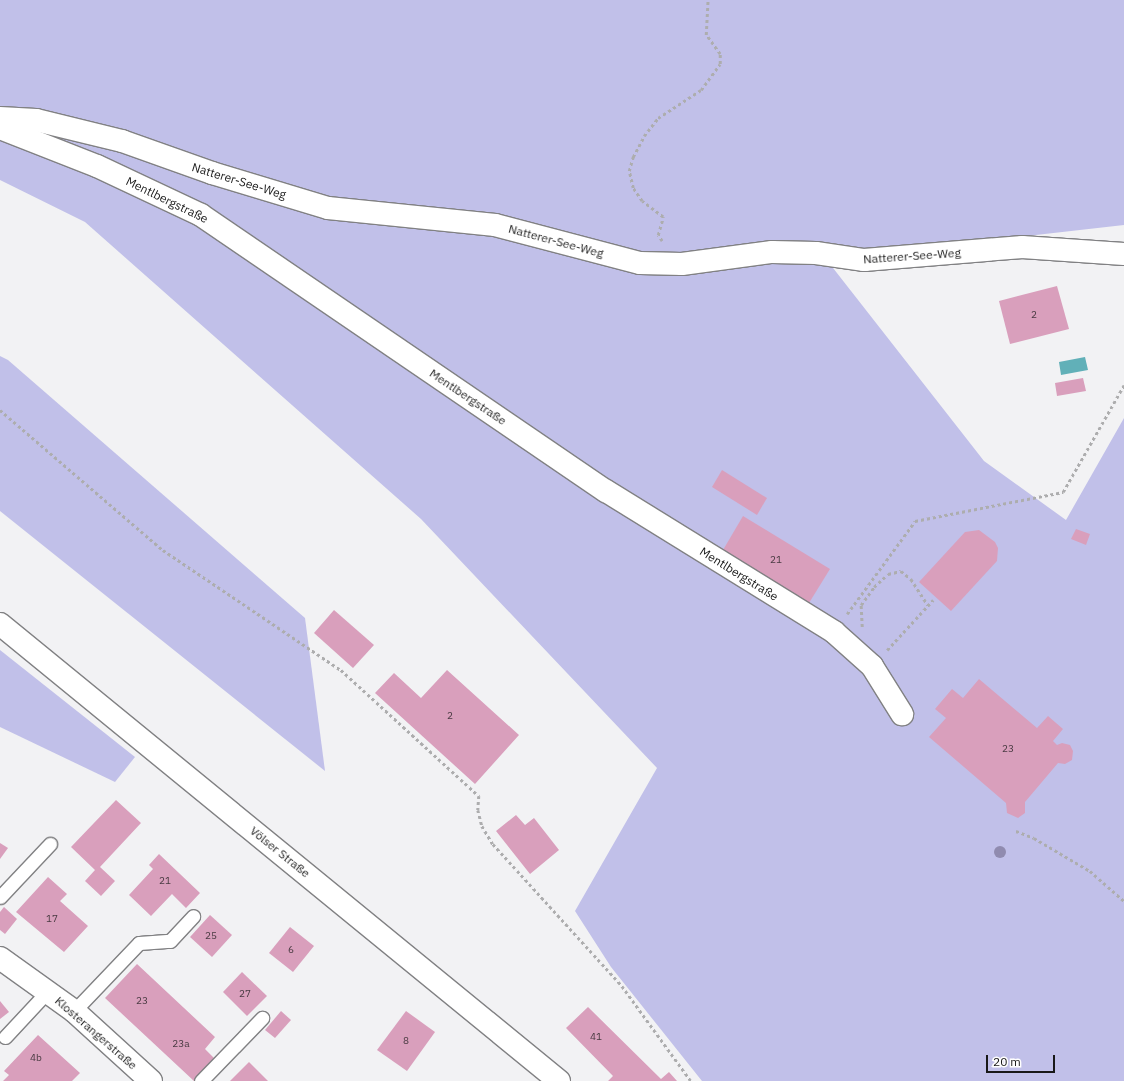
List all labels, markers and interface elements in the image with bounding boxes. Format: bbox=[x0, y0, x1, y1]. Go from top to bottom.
street label: Natterer-See-Weg bbox=[190, 160, 288, 202]
street label: Mentlbergstraße bbox=[124, 174, 210, 226]
street label: Natterer-See-Weg bbox=[507, 221, 605, 261]
street label: Natterer-See-Weg bbox=[863, 245, 961, 267]
house number: 2 bbox=[1031, 309, 1037, 321]
street label: Mentlbergstraße bbox=[427, 366, 509, 428]
street label: Mentlbergstraße bbox=[697, 544, 781, 604]
house number: 21 bbox=[770, 554, 782, 566]
house number: 2 bbox=[447, 710, 453, 722]
house number: 23 bbox=[1002, 743, 1014, 755]
street label: Völser Straße bbox=[247, 823, 313, 881]
house number: 21 bbox=[159, 875, 171, 887]
house number: 17 bbox=[46, 913, 58, 925]
house number: 25 bbox=[205, 930, 217, 942]
house number: 6 bbox=[288, 944, 294, 956]
house number: 27 bbox=[239, 988, 251, 1000]
street label: Klosterangerstraße bbox=[52, 993, 140, 1073]
house number: 23 bbox=[136, 995, 148, 1007]
house number: 41 bbox=[590, 1031, 602, 1043]
house number: 8 bbox=[403, 1035, 409, 1047]
house number: 23a bbox=[172, 1038, 190, 1050]
scale bar bbox=[988, 1047, 1057, 1073]
house number: 4b bbox=[30, 1052, 42, 1064]
text: 20 m bbox=[993, 1054, 1021, 1069]

